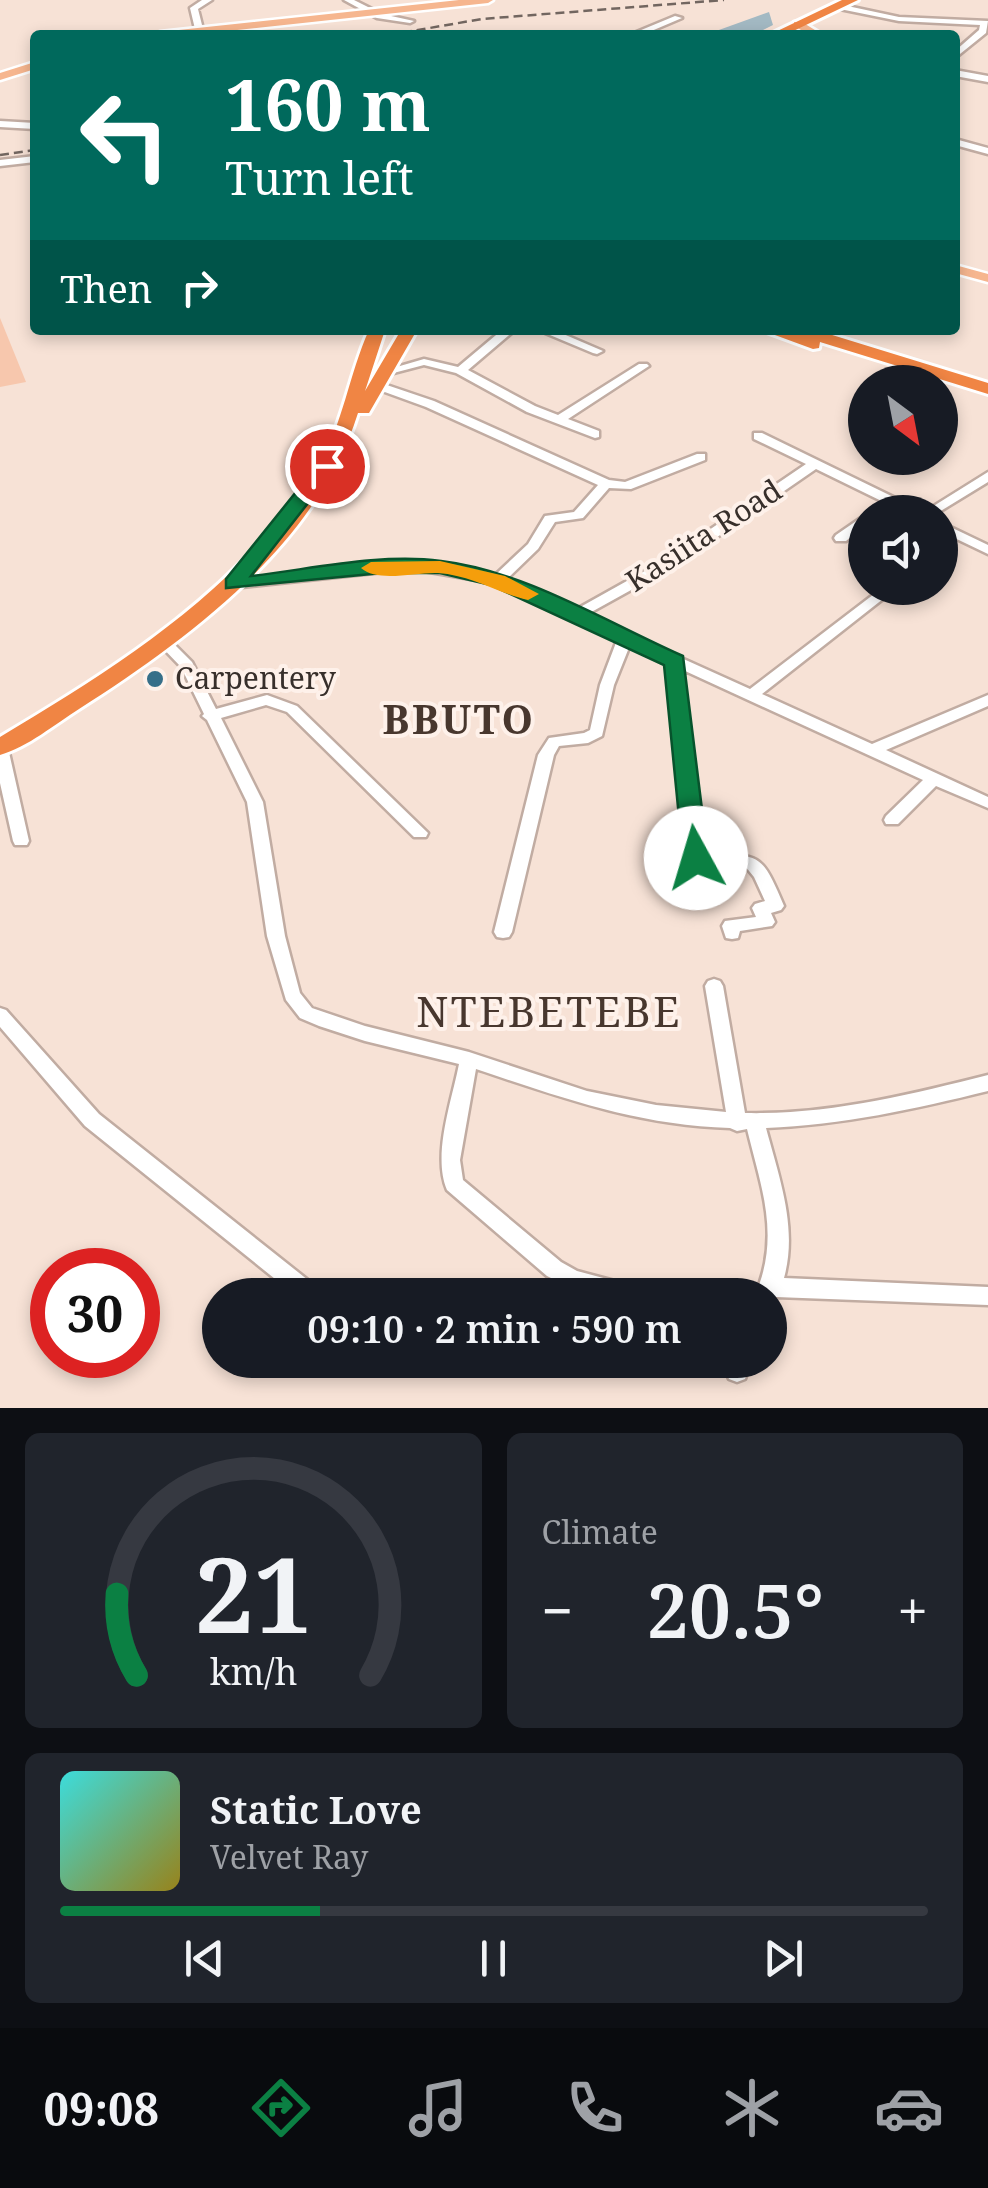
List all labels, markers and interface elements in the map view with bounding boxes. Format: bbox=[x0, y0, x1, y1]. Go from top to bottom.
text: 160 m bbox=[225, 56, 431, 152]
icon: left bbox=[60, 70, 190, 200]
text: Turn left bbox=[225, 147, 414, 208]
icon: right bbox=[172, 260, 227, 315]
text: Then bbox=[60, 262, 152, 314]
north arrow bbox=[848, 365, 958, 475]
map controls bbox=[848, 365, 958, 605]
pin bbox=[285, 424, 370, 509]
icon: arrive bbox=[300, 439, 355, 494]
street label: Kasiita Road bbox=[617, 469, 789, 600]
button: sound bbox=[848, 495, 958, 605]
place label: Carpentery bbox=[175, 657, 336, 698]
marker: Carpentery bbox=[144, 668, 166, 690]
district label: BBUTO bbox=[383, 691, 535, 746]
position arrow bbox=[644, 806, 748, 910]
district label: NTEBETEBE bbox=[416, 982, 682, 1039]
speed limit sign: 30 bbox=[30, 1248, 160, 1378]
text: 09:10 · 2 min · 590 m bbox=[307, 1302, 682, 1354]
text: Climate bbox=[542, 1510, 658, 1553]
text: 21 bbox=[194, 1522, 312, 1663]
text: 20.5° bbox=[647, 1558, 824, 1660]
text: − bbox=[542, 1572, 573, 1647]
text: + bbox=[897, 1572, 928, 1647]
text: km/h bbox=[209, 1647, 297, 1695]
text: Static Love bbox=[210, 1783, 422, 1835]
text: Velvet Ray bbox=[210, 1835, 368, 1878]
icon: previous bbox=[177, 1931, 232, 1986]
icon: pause bbox=[466, 1931, 521, 1986]
icon: next bbox=[756, 1931, 811, 1986]
icon: directions bbox=[246, 2073, 316, 2143]
icon: music bbox=[403, 2073, 473, 2143]
icon: phone bbox=[560, 2073, 630, 2143]
icon: climate bbox=[717, 2073, 787, 2143]
icon: car bbox=[874, 2073, 944, 2143]
text: 09:08 bbox=[44, 2078, 159, 2139]

